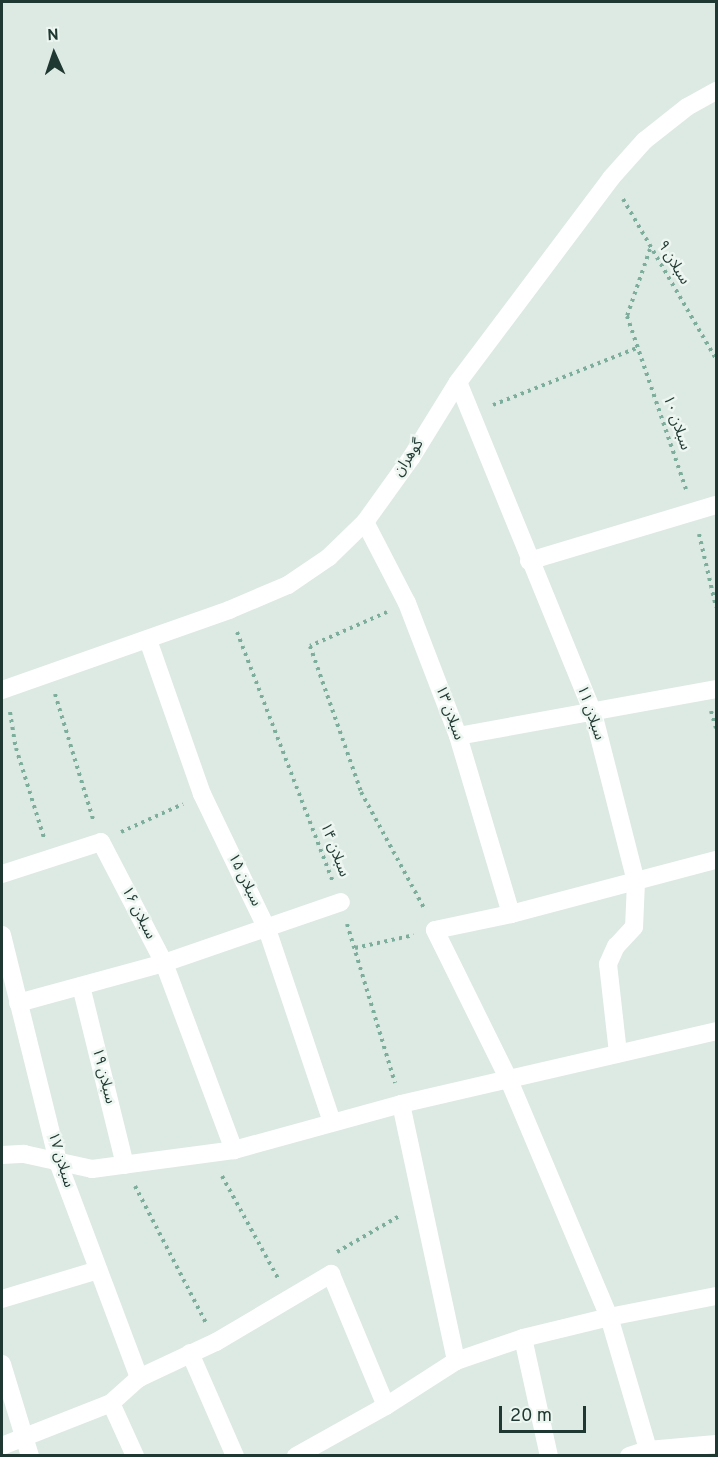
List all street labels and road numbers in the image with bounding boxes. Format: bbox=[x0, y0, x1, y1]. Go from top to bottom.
street label: سبلان ۹ bbox=[653, 238, 693, 288]
street label: سبلان ۱۰ bbox=[658, 393, 694, 453]
street label: گوهران bbox=[390, 436, 428, 480]
street label: سبلان ۱۳ bbox=[431, 683, 467, 743]
street label: سبلان ۱۱ bbox=[572, 683, 608, 743]
street label: سبلان ۱۴ bbox=[315, 820, 353, 880]
street label: سبلان ۱۵ bbox=[223, 851, 265, 909]
street label: سبلان ۱۶ bbox=[117, 884, 159, 942]
street label: سبلان ۱۹ bbox=[87, 1046, 119, 1106]
street label: سبلان ۱۷ bbox=[43, 1130, 77, 1190]

